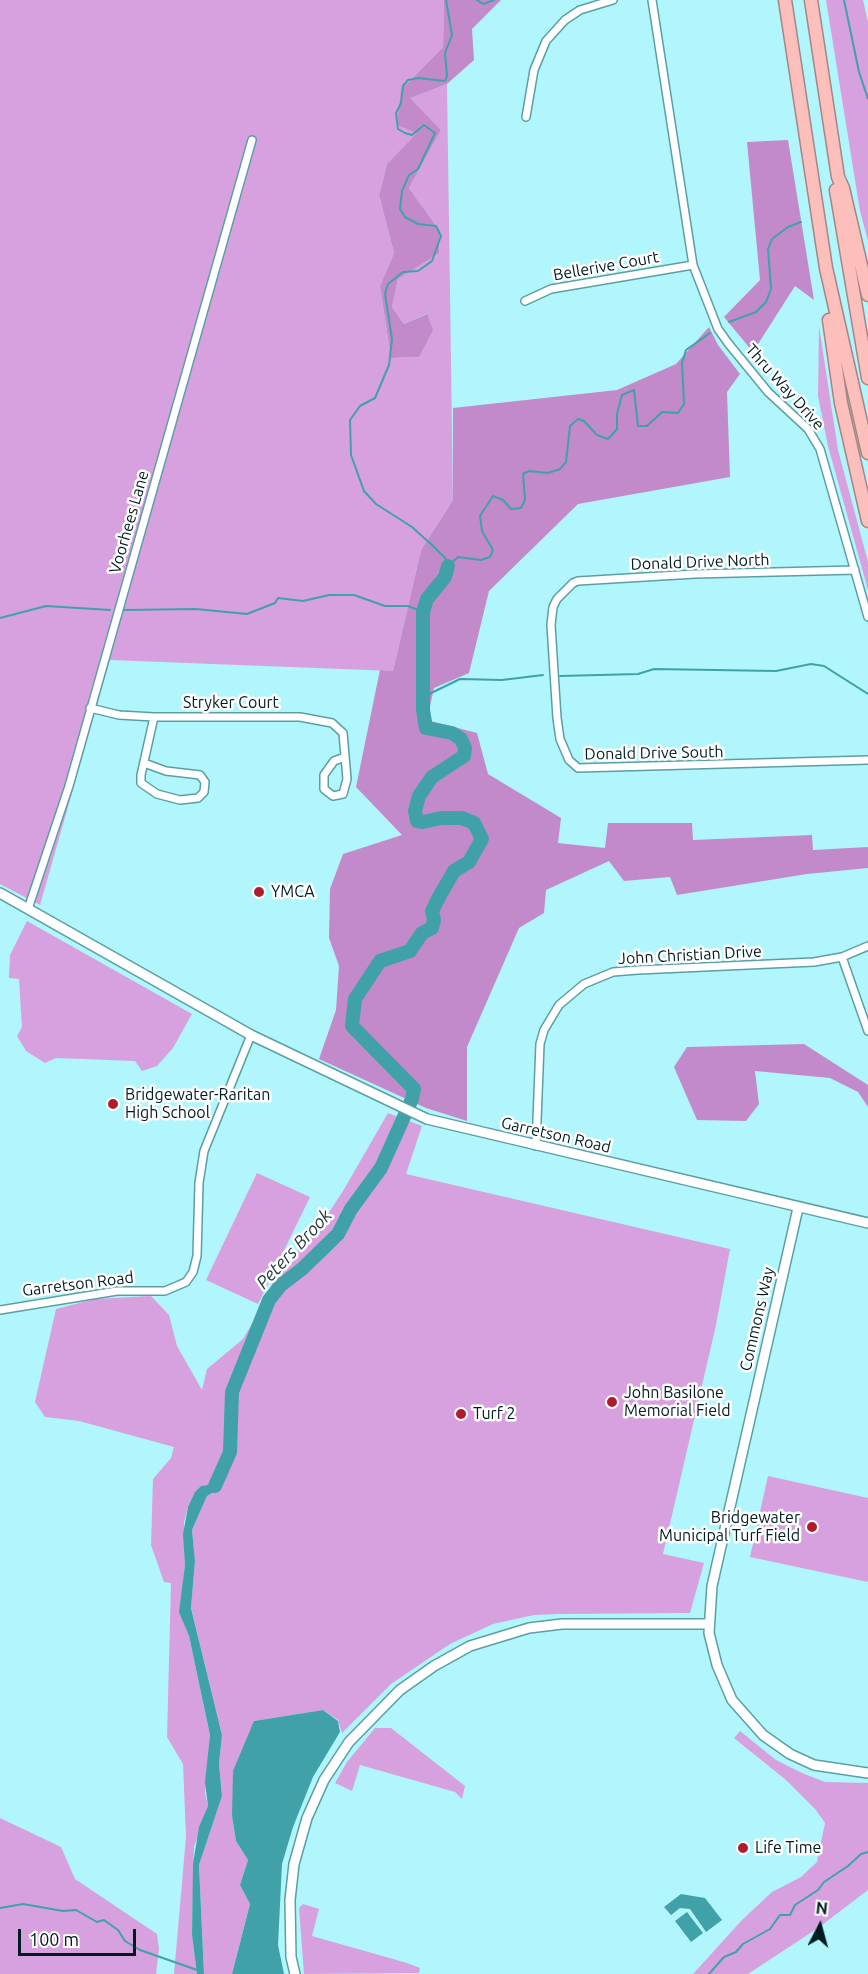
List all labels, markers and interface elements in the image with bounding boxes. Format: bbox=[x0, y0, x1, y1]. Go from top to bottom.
street label: Bellerive Court bbox=[552, 247, 660, 285]
street label: Thru Way Drive bbox=[741, 340, 829, 434]
street label: Voorhees Lane bbox=[105, 468, 153, 576]
street label: Donald Drive North bbox=[630, 550, 770, 574]
street label: Stryker Court bbox=[183, 693, 279, 713]
street label: Donald Drive South bbox=[584, 742, 724, 764]
place label: YMCA bbox=[271, 882, 315, 902]
marker: YMCA bbox=[252, 885, 266, 899]
street label: John Christian Drive bbox=[618, 942, 762, 968]
place label: Bridgewater-Raritan High School bbox=[125, 1085, 270, 1123]
marker: Bridgewater-Raritan High School bbox=[106, 1097, 120, 1111]
street label: Garretson Road bbox=[499, 1113, 613, 1157]
water label: Peters Brook bbox=[252, 1205, 336, 1293]
street label: Commons Way bbox=[736, 1265, 778, 1373]
street label: Garretson Road bbox=[21, 1268, 135, 1300]
place label: John Basilone Memorial Field bbox=[624, 1383, 731, 1421]
marker: John Basilone Memorial Field bbox=[605, 1395, 619, 1409]
place label: Turf 2 bbox=[473, 1404, 515, 1424]
marker: Turf 2 bbox=[454, 1407, 468, 1421]
place label: Bridgewater Municipal Turf Field bbox=[659, 1508, 800, 1546]
marker: Bridgewater Municipal Turf Field bbox=[805, 1520, 819, 1534]
place label: Life Time bbox=[755, 1838, 821, 1858]
marker: Life Time bbox=[736, 1841, 750, 1855]
north arrow bbox=[790, 1896, 850, 1956]
text: N bbox=[815, 1899, 829, 1918]
scale bar bbox=[21, 1917, 140, 1955]
text: 100 m bbox=[29, 1929, 79, 1949]

